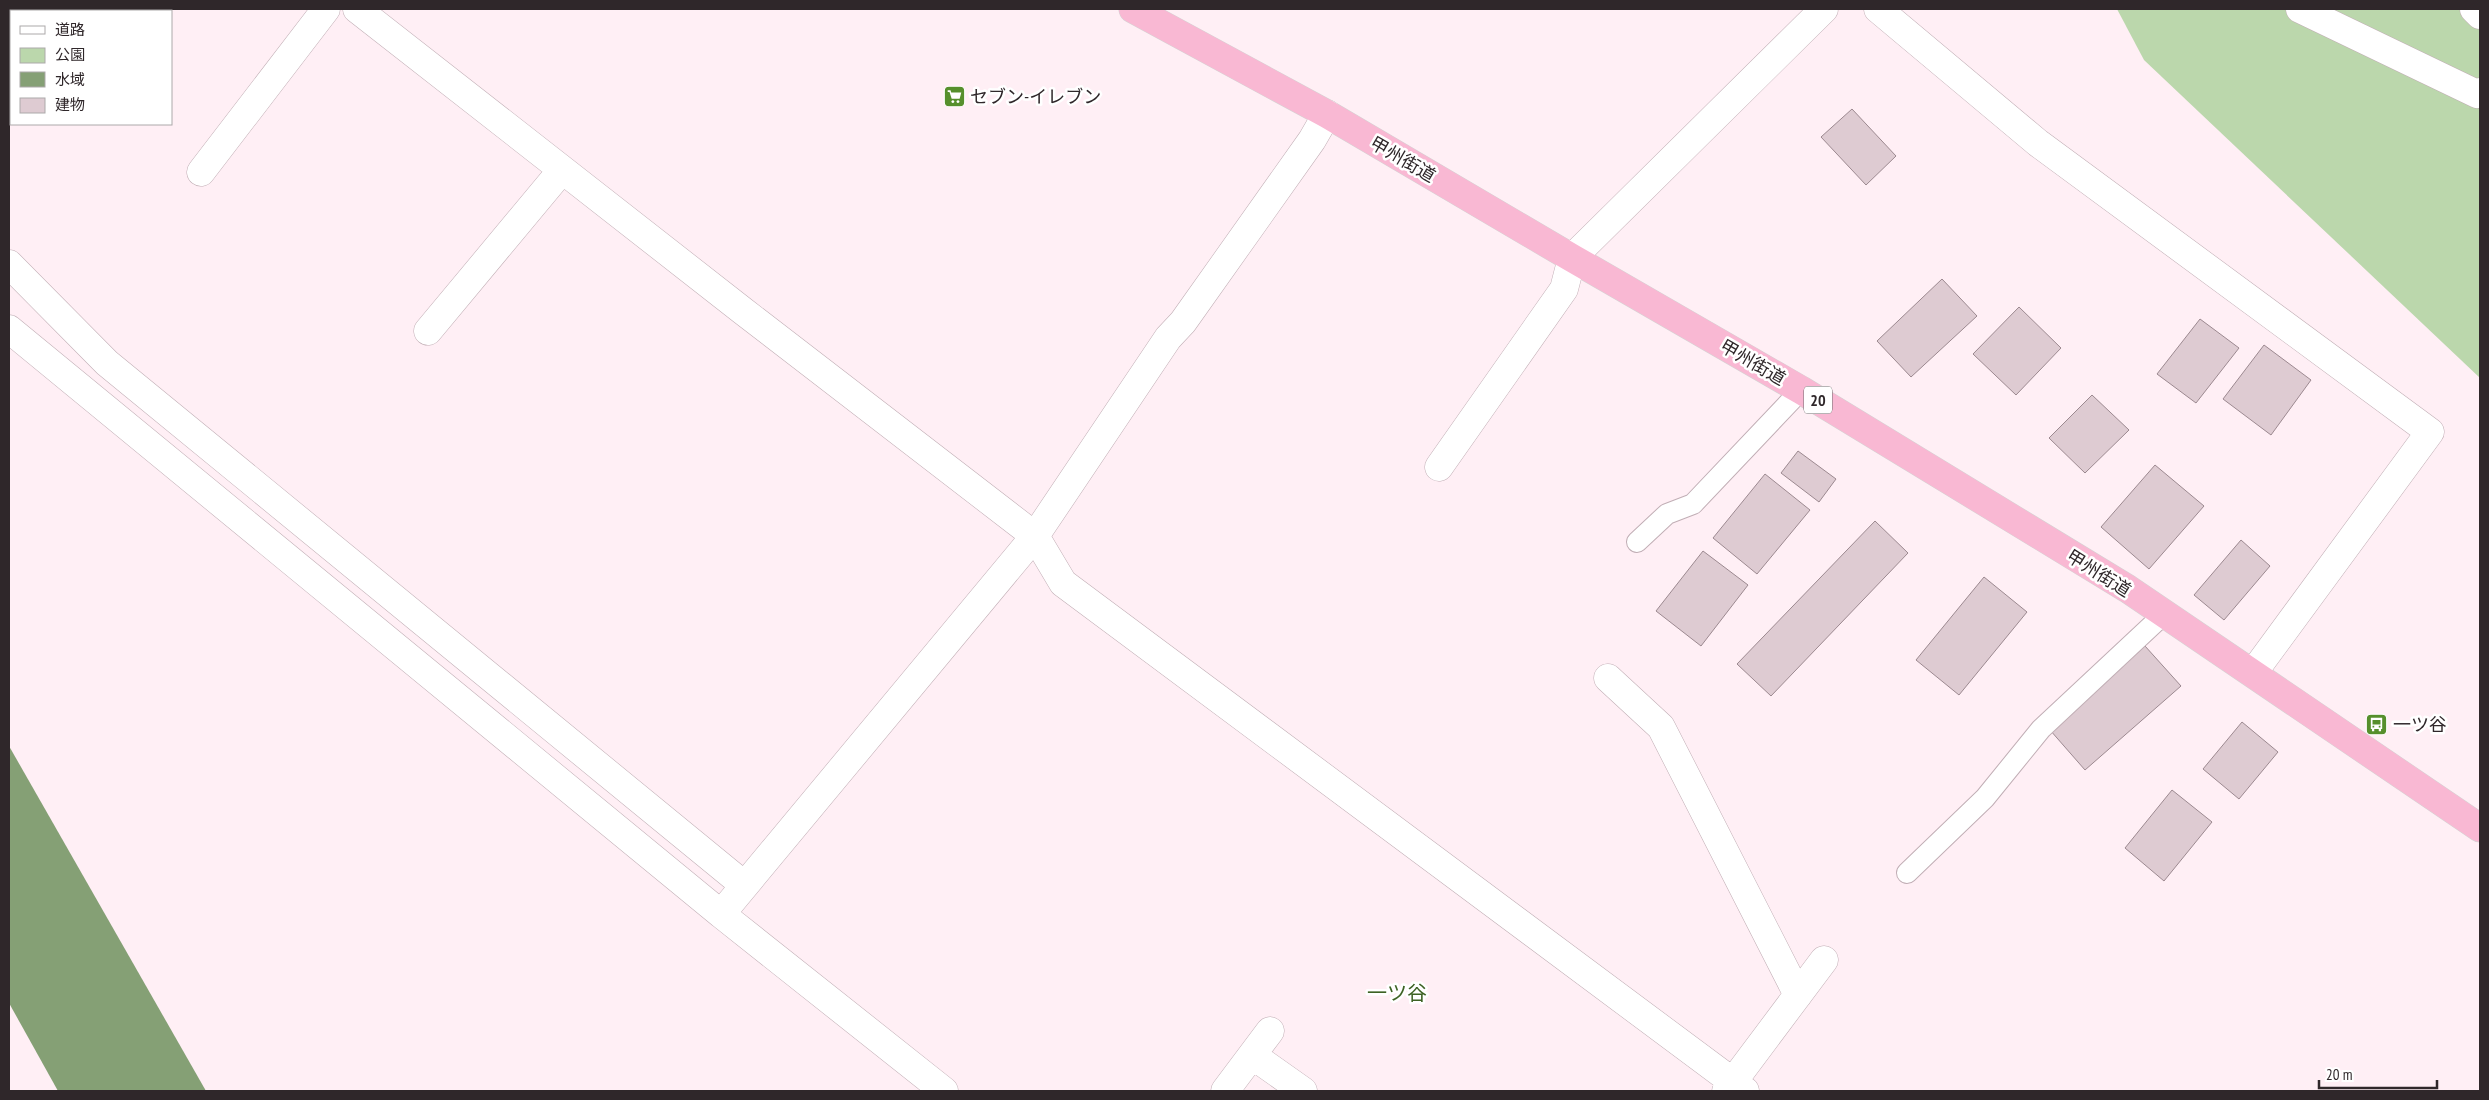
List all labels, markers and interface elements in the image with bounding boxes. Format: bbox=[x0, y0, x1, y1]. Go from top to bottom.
legend bbox=[10, 10, 172, 125]
text: 道路 bbox=[55, 20, 85, 39]
text: 公園 bbox=[55, 45, 85, 64]
text: 水域 bbox=[55, 70, 85, 89]
supermarket icon: セブン-イレブン bbox=[942, 84, 966, 108]
place label: セブン-イレブン bbox=[970, 85, 1101, 108]
text: 建物 bbox=[55, 95, 85, 114]
street label: 甲州街道 bbox=[1366, 131, 1440, 187]
street label: 甲州街道 bbox=[1716, 334, 1790, 390]
road number: 20 bbox=[1804, 386, 1832, 414]
street label: 甲州街道 bbox=[2062, 544, 2136, 602]
bus stop icon: 一ツ谷 bbox=[2365, 712, 2389, 736]
place label: 一ツ谷 bbox=[2393, 713, 2447, 736]
district label: 一ツ谷 bbox=[1367, 980, 1427, 1006]
scale bar bbox=[2319, 1058, 2436, 1090]
text: 20 m bbox=[2326, 1065, 2352, 1084]

